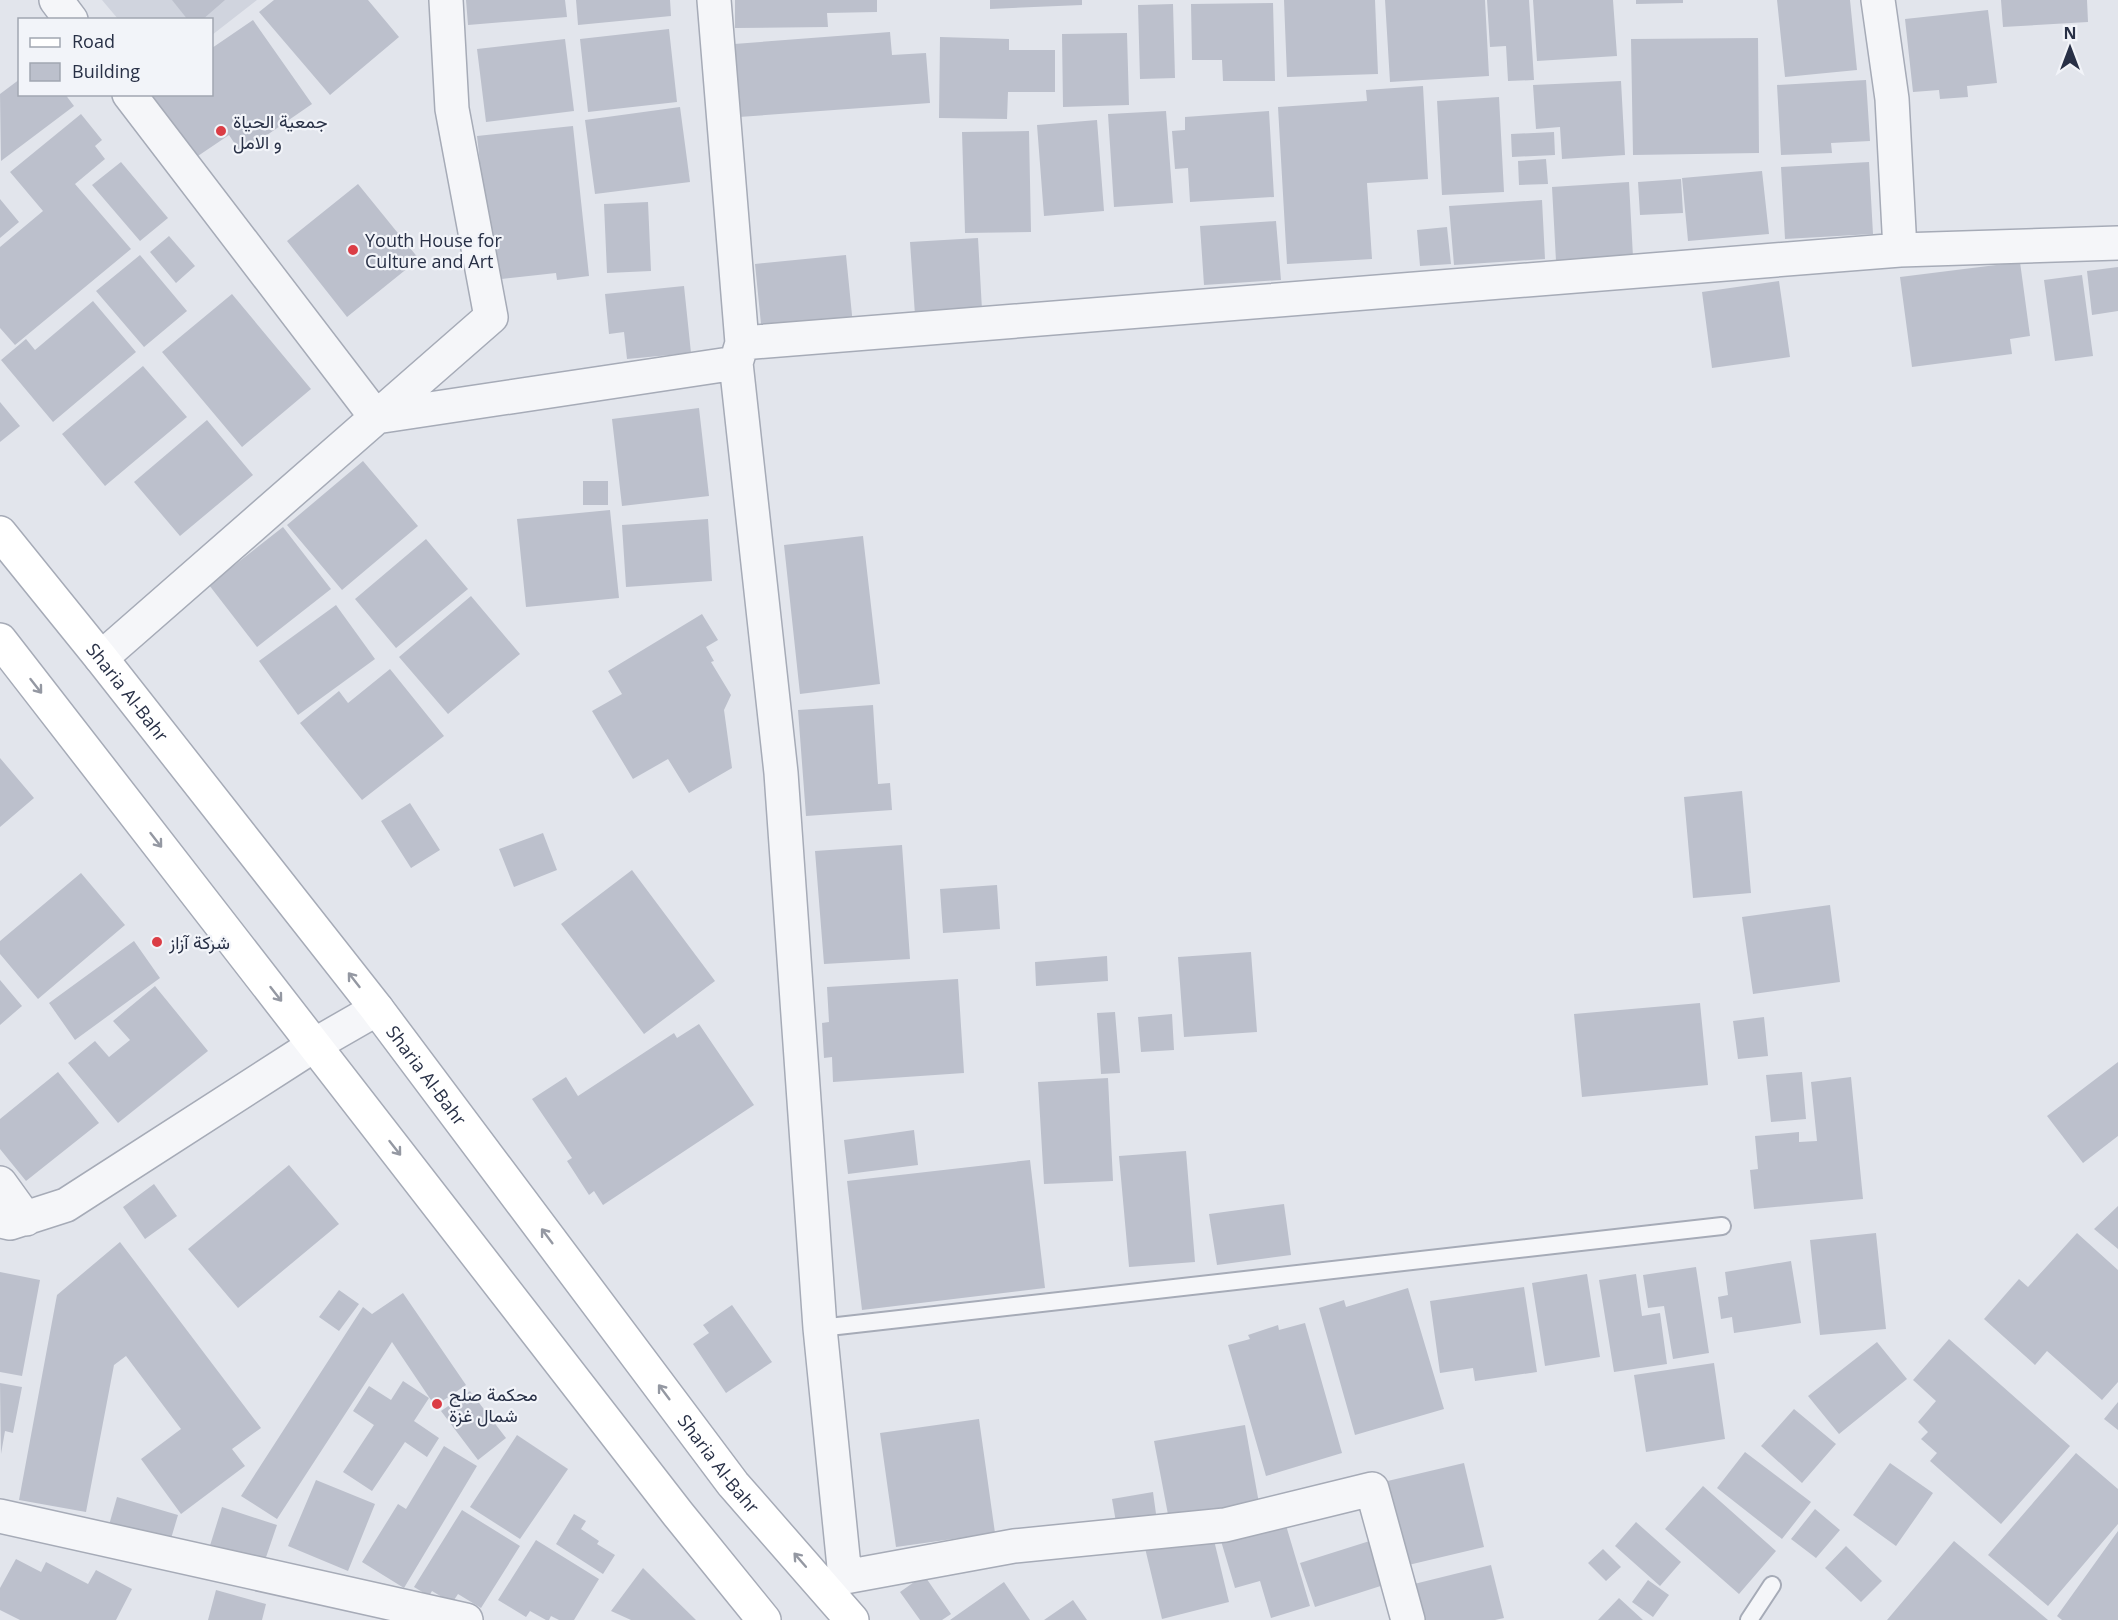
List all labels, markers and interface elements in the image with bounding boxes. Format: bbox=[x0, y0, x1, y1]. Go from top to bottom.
legend bbox=[18, 18, 213, 96]
north arrow bbox=[2040, 18, 2100, 78]
text: N bbox=[2063, 22, 2077, 44]
text: Road bbox=[72, 29, 115, 53]
text: Building bbox=[72, 59, 140, 83]
place label: جمعية الحياة و الامل bbox=[233, 109, 327, 154]
marker: جمعية الحياة و الامل bbox=[214, 124, 228, 138]
place label: Youth House for Culture and Art bbox=[365, 228, 502, 273]
marker: Youth House for Culture and Art bbox=[346, 243, 360, 257]
street label: Sharia Al-Bahr bbox=[81, 638, 174, 747]
one-way arrow bbox=[29, 678, 42, 694]
one-way arrow bbox=[149, 831, 162, 847]
place label: شركة آزاز bbox=[168, 930, 230, 954]
marker: شركة آزاز bbox=[150, 935, 164, 949]
one-way arrow bbox=[348, 972, 361, 988]
one-way arrow bbox=[269, 985, 282, 1001]
street label: Sharia Al-Bahr bbox=[381, 1020, 472, 1131]
one-way arrow bbox=[389, 1139, 402, 1155]
one-way arrow bbox=[541, 1228, 554, 1244]
place label: محكمة صلح شمال غزة bbox=[449, 1382, 538, 1427]
one-way arrow bbox=[658, 1384, 671, 1400]
marker: محكمة صلح شمال غزة bbox=[430, 1397, 444, 1411]
street label: Sharia Al-Bahr bbox=[673, 1409, 765, 1519]
one-way arrow bbox=[793, 1553, 807, 1568]

